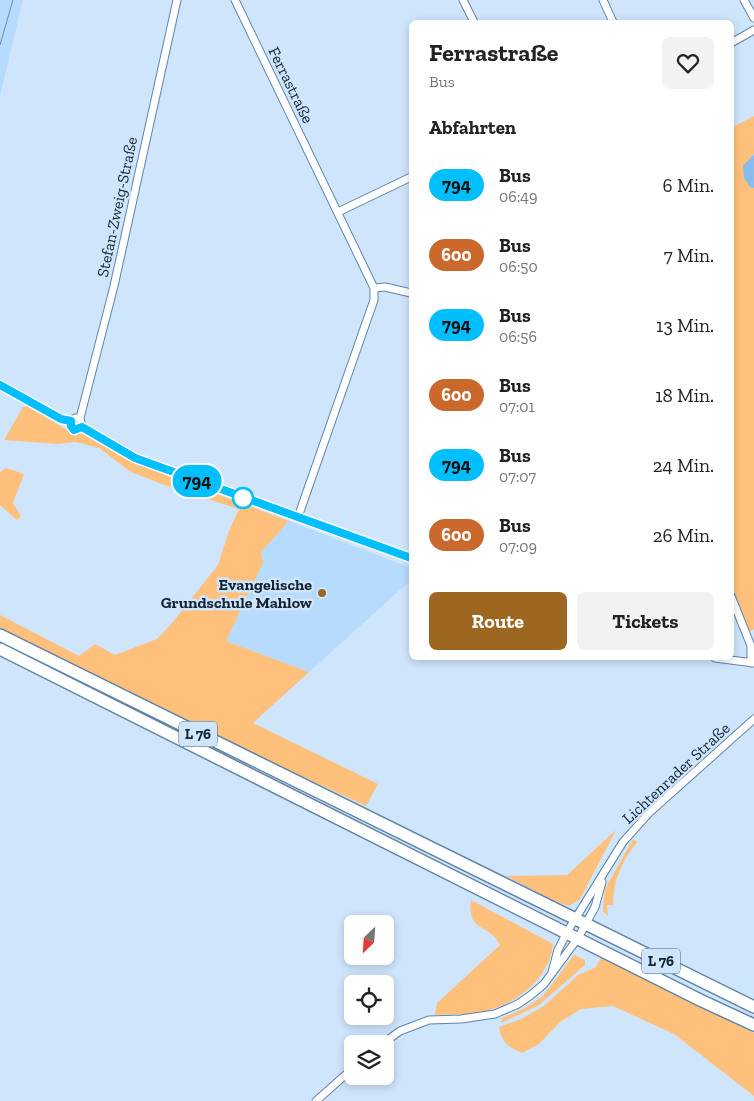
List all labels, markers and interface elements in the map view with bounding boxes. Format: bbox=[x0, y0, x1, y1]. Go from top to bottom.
button: heart bbox=[662, 37, 714, 89]
text: Ferrastraße bbox=[429, 38, 558, 67]
street label: Ferrastraße bbox=[264, 44, 318, 126]
text: Bus bbox=[429, 72, 455, 91]
text: Abfahrten bbox=[429, 116, 516, 139]
street label: Stefan-Zweig-Straße bbox=[93, 135, 141, 279]
text: Bus bbox=[499, 164, 531, 187]
text: 794 bbox=[442, 174, 471, 196]
text: 6 Min. bbox=[663, 174, 714, 197]
text: 06:49 bbox=[499, 187, 537, 206]
text: Bus bbox=[499, 234, 531, 257]
text: 600 bbox=[441, 244, 472, 266]
text: 7 Min. bbox=[664, 244, 714, 267]
text: 06:50 bbox=[499, 257, 538, 276]
text: Bus bbox=[499, 304, 531, 327]
text: 794 bbox=[442, 314, 471, 336]
text: 13 Min. bbox=[656, 314, 714, 337]
text: 06:56 bbox=[499, 327, 537, 346]
text: Bus bbox=[499, 374, 531, 397]
text: 600 bbox=[441, 384, 472, 406]
text: 18 Min. bbox=[655, 384, 714, 407]
text: 07:01 bbox=[499, 397, 535, 416]
text: Bus bbox=[499, 444, 531, 467]
text: 794 bbox=[442, 454, 471, 476]
text: 24 Min. bbox=[653, 454, 714, 477]
line badge: 794 bbox=[168, 465, 226, 497]
text: 07:07 bbox=[499, 467, 536, 486]
text: 794 bbox=[183, 470, 211, 492]
unlabelled marker bbox=[232, 487, 254, 509]
text: Bus bbox=[499, 514, 531, 537]
text: 600 bbox=[441, 524, 472, 546]
text: 26 Min. bbox=[653, 524, 714, 547]
text: 07:09 bbox=[499, 537, 537, 556]
place label: Evangelische Grundschule Mahlow bbox=[161, 575, 313, 612]
marker: Evangelische Grundschule Mahlow bbox=[316, 587, 328, 599]
button: Route bbox=[429, 592, 567, 650]
button: Tickets bbox=[577, 592, 714, 650]
street label: Lichtenrader Straße bbox=[618, 718, 734, 828]
road number: L 76 bbox=[179, 722, 217, 746]
north arrow bbox=[344, 915, 394, 965]
map controls bbox=[344, 915, 394, 1085]
road number: L 76 bbox=[642, 948, 680, 974]
button: locate bbox=[344, 975, 394, 1025]
button: layers bbox=[344, 1035, 394, 1085]

